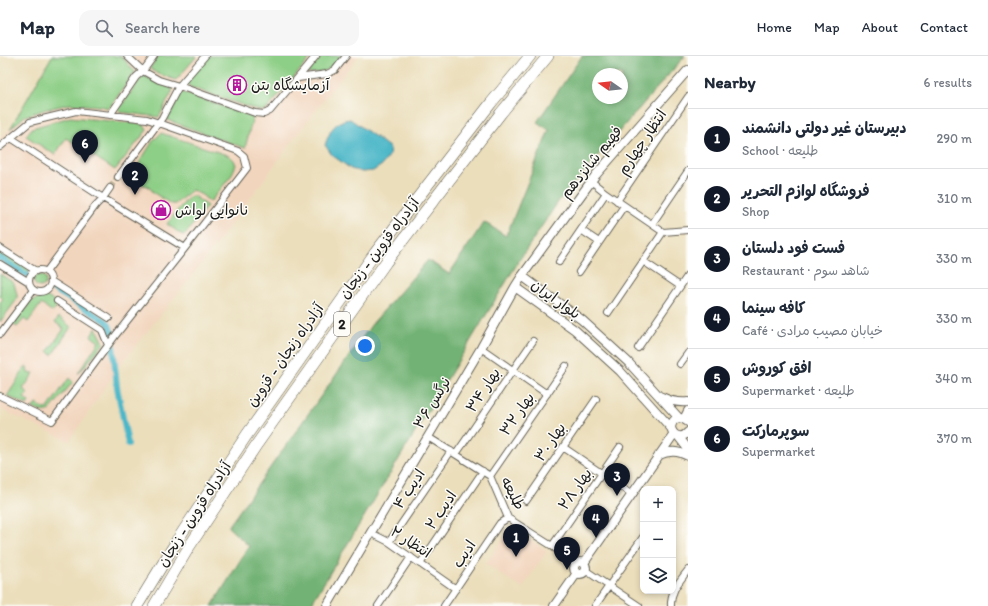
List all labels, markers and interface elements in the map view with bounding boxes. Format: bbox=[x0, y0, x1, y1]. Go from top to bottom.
search box bbox=[79, 10, 359, 46]
text: Map bbox=[20, 16, 55, 39]
icon: search bbox=[93, 17, 115, 39]
text: Search here bbox=[125, 19, 200, 37]
text: Home bbox=[757, 19, 792, 36]
text: Map bbox=[814, 19, 840, 36]
text: About bbox=[862, 19, 898, 36]
text: Contact bbox=[920, 19, 968, 36]
north arrow bbox=[592, 68, 628, 104]
text: Nearby bbox=[704, 72, 756, 92]
building icon: آزمایشگاه بتن bbox=[226, 74, 248, 96]
text: 6 results bbox=[924, 75, 972, 90]
place label: آزمایشگاه بتن bbox=[251, 76, 331, 94]
street label: انتظار چهارم bbox=[614, 106, 672, 179]
text: دبیرستان غیر دولتی دانشمند bbox=[742, 119, 906, 137]
street label: فهیم شانزدهم bbox=[556, 122, 628, 204]
pin: 6 bbox=[72, 130, 98, 163]
text: 1 bbox=[714, 131, 720, 146]
text: 290 m bbox=[936, 131, 972, 146]
text: School · طلیعه bbox=[742, 143, 818, 158]
pin: 2 bbox=[122, 162, 148, 195]
text: فروشگاه لوازم التحریر bbox=[742, 182, 870, 200]
text: 2 bbox=[714, 191, 720, 206]
text: 310 m bbox=[937, 191, 972, 206]
street label: آزادراه قزوین - زنجان bbox=[335, 193, 424, 302]
shop icon: نانوایی لواش bbox=[150, 199, 172, 221]
place label: نانوایی لواش bbox=[175, 201, 249, 220]
text: Shop bbox=[742, 204, 769, 219]
text: فست فود دلستان bbox=[742, 239, 845, 257]
text: 3 bbox=[713, 251, 721, 266]
text: 330 m bbox=[936, 251, 972, 266]
text: Restaurant · شاهد سوم bbox=[742, 263, 870, 278]
street label: بلوار ایران bbox=[528, 275, 584, 323]
street label: آزادراه زنجان - قزوین bbox=[243, 299, 328, 410]
text: کافه سینما bbox=[742, 299, 806, 317]
text: 4 bbox=[713, 311, 721, 326]
text: 330 m bbox=[936, 311, 972, 326]
road number: 2 bbox=[334, 312, 350, 336]
text: Café · خیابان مصیب مرادی bbox=[742, 323, 883, 338]
your location bbox=[355, 336, 375, 356]
text: افق کوروش bbox=[742, 359, 811, 377]
street label: بهار ۳۴ bbox=[462, 364, 504, 416]
text: 5 bbox=[714, 371, 720, 386]
text: 340 m bbox=[935, 371, 972, 386]
street label: نرگس ۳۶ bbox=[410, 374, 454, 432]
text: Supermarket · طلیعه bbox=[742, 383, 854, 398]
street label: بهار ۳۲ bbox=[496, 389, 538, 439]
street label: بهار ۳۰ bbox=[530, 419, 570, 465]
text: سوپرمارکت bbox=[742, 422, 809, 440]
text: 6 bbox=[714, 431, 720, 446]
text: 370 m bbox=[937, 431, 972, 446]
text: Supermarket bbox=[742, 444, 815, 459]
street label: آزادراه قزوین - زنجان bbox=[153, 457, 235, 570]
pin: 3 bbox=[604, 463, 630, 496]
street label: بهار ۲۸ bbox=[554, 465, 596, 513]
street label: ادیب ۴ bbox=[389, 466, 429, 512]
street label: طلیعه bbox=[497, 473, 529, 513]
map controls bbox=[640, 486, 676, 594]
button: + bbox=[640, 486, 676, 522]
street label: ادیب ۲ bbox=[422, 487, 460, 533]
pin: 4 bbox=[583, 505, 609, 538]
street label: انتظار ۲ bbox=[387, 522, 435, 562]
button: − bbox=[640, 522, 676, 558]
pin: 1 bbox=[503, 524, 529, 557]
street label: ادیب bbox=[448, 537, 480, 571]
pin: 5 bbox=[554, 537, 580, 570]
button: layers bbox=[640, 558, 676, 594]

